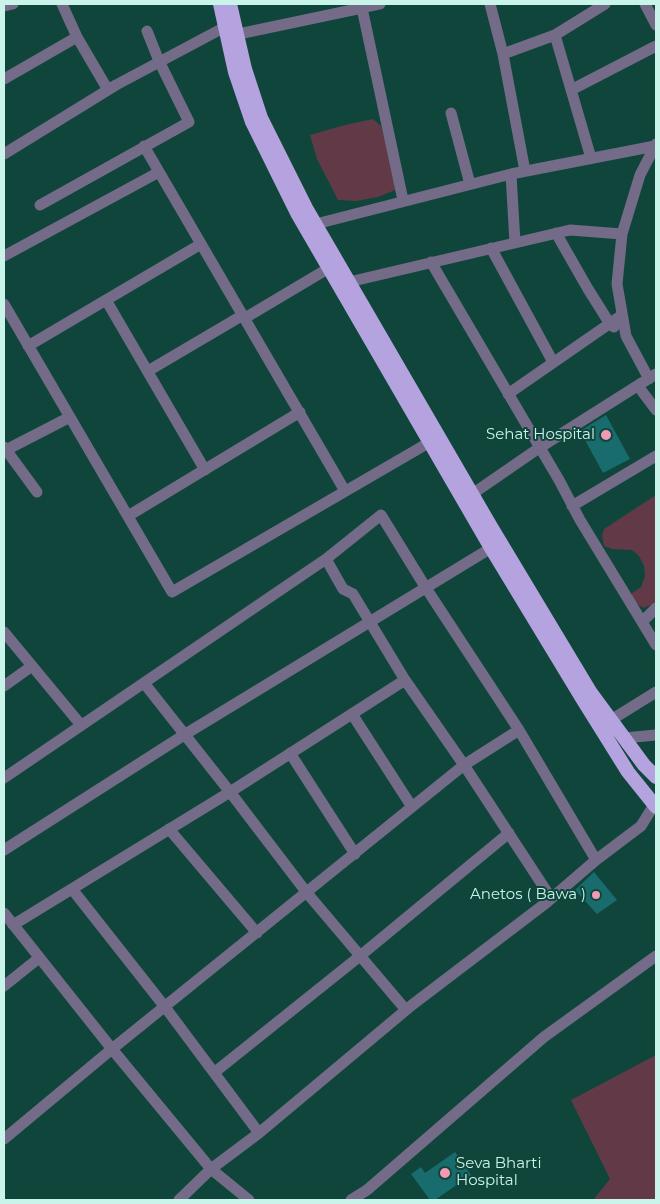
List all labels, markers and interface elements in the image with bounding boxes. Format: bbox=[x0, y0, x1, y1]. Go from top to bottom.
place label: Sehat Hospital bbox=[486, 426, 595, 444]
marker: Sehat Hospital bbox=[599, 428, 613, 442]
place label: Anetos ( Bawa ) bbox=[470, 886, 586, 904]
marker: Anetos ( Bawa ) bbox=[590, 889, 602, 901]
place label: Seva Bharti Hospital bbox=[456, 1155, 541, 1190]
marker: Seva Bharti Hospital bbox=[438, 1166, 452, 1180]

